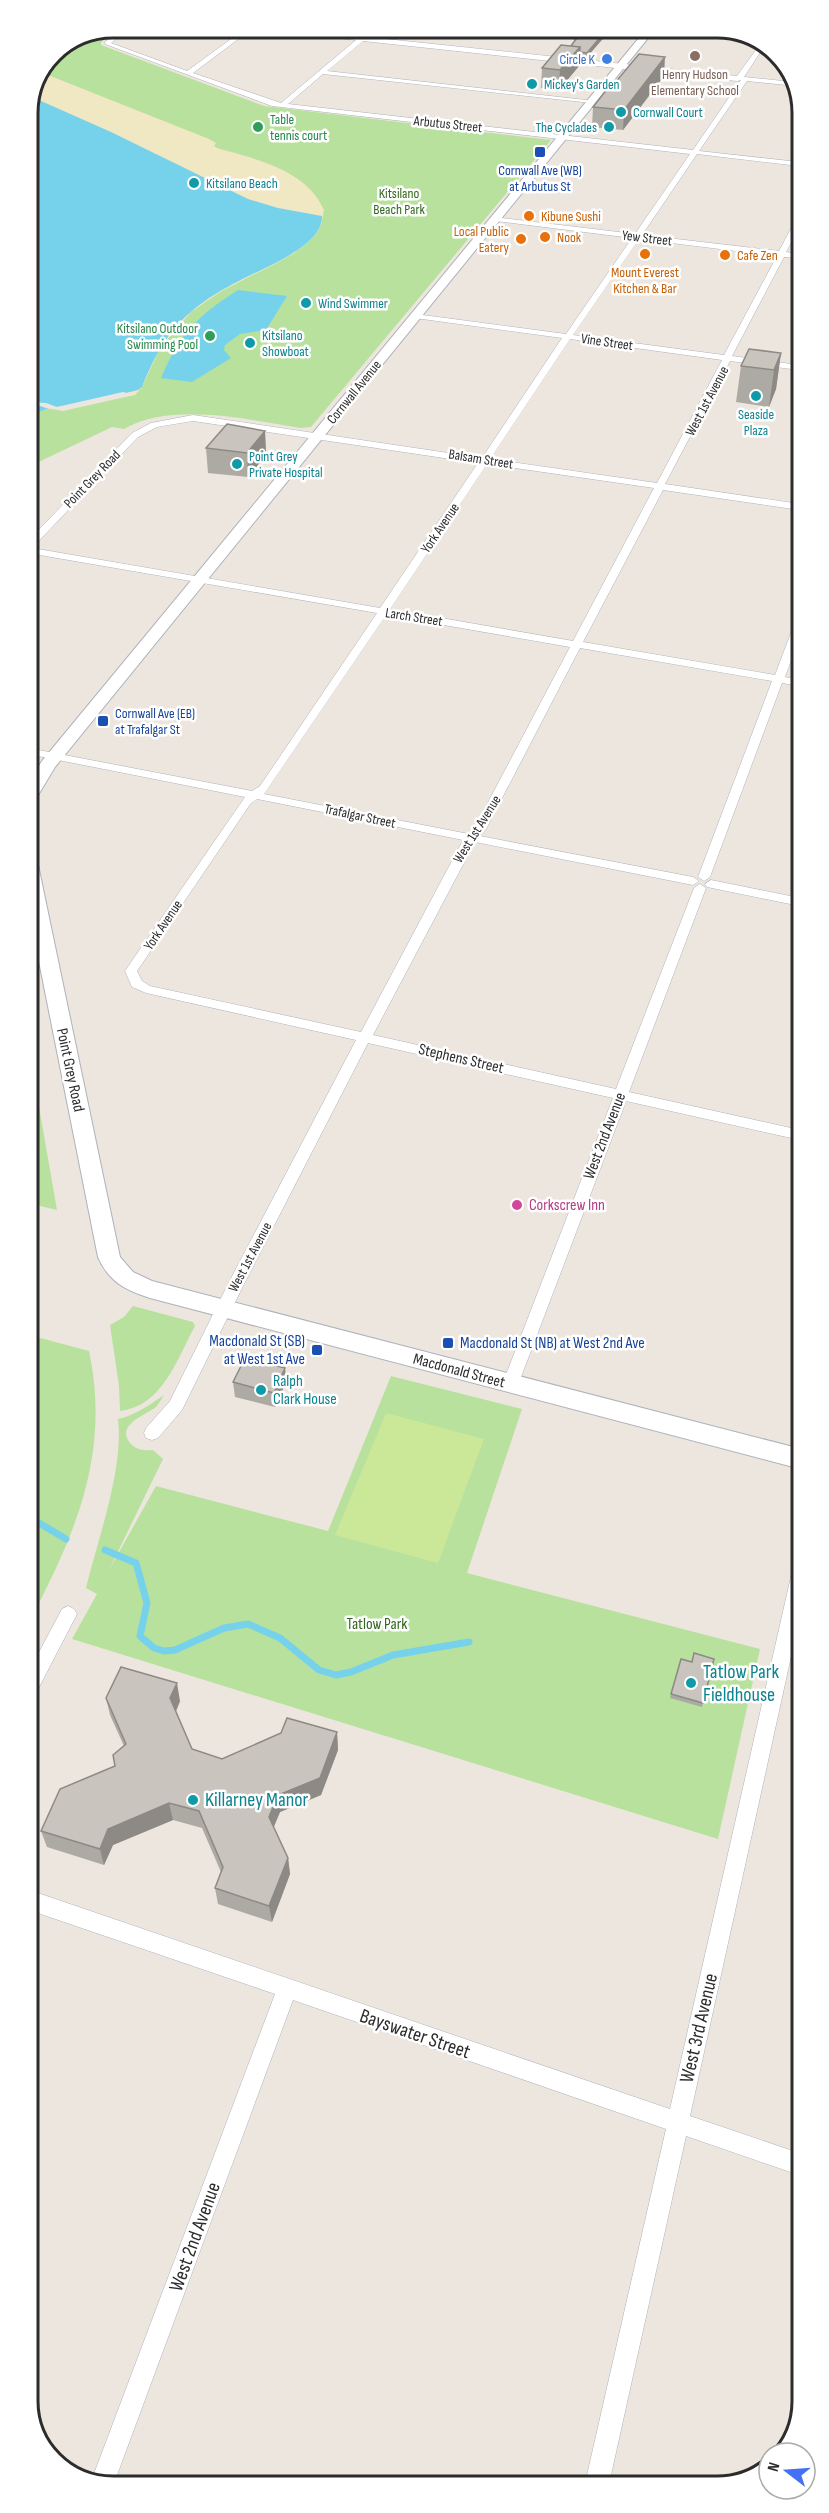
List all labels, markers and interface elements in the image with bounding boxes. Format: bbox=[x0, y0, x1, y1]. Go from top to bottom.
marker: Henry Hudson Elementary School bbox=[688, 49, 702, 63]
place label: Circle K bbox=[559, 51, 596, 68]
marker: Circle K bbox=[600, 52, 614, 66]
place label: Henry Hudson Elementary School bbox=[651, 66, 739, 99]
place label: Mickey's Garden bbox=[544, 76, 620, 93]
marker: Mickey's Garden bbox=[525, 77, 539, 91]
place label: Cornwall Court bbox=[633, 104, 703, 121]
marker: Cornwall Court bbox=[614, 105, 628, 119]
place label: Table tennis court bbox=[270, 111, 327, 144]
street label: Arbutus Street bbox=[412, 112, 483, 136]
place label: The Cyclades bbox=[535, 119, 597, 136]
marker: Table tennis court bbox=[251, 120, 265, 134]
marker: The Cyclades bbox=[602, 120, 616, 134]
marker: Cornwall Ave (WB) at Arbutus St bbox=[533, 145, 547, 159]
place label: Cornwall Ave (WB) at Arbutus St bbox=[498, 162, 582, 195]
place label: Kitsilano Beach bbox=[206, 175, 278, 192]
marker: Kitsilano Beach bbox=[187, 176, 201, 190]
park label: Kitsilano Beach Park bbox=[373, 185, 425, 218]
place label: Kibune Sushi bbox=[541, 208, 601, 225]
marker: Kibune Sushi bbox=[522, 209, 536, 223]
place label: Local Public Eatery bbox=[454, 223, 510, 256]
street label: Yew Street bbox=[621, 226, 673, 250]
place label: Nook bbox=[557, 229, 582, 246]
marker: Nook bbox=[538, 230, 552, 244]
marker: Local Public Eatery bbox=[514, 232, 528, 246]
marker: Mount Everest Kitchen & Bar bbox=[638, 247, 652, 261]
place label: Cafe Zen bbox=[737, 247, 778, 264]
marker: Cafe Zen bbox=[718, 248, 732, 262]
place label: Mount Everest Kitchen & Bar bbox=[611, 264, 679, 297]
place label: Wind Swimmer bbox=[318, 295, 388, 312]
marker: Wind Swimmer bbox=[299, 296, 313, 310]
place label: Kitsilano Outdoor Swimming Pool bbox=[117, 320, 198, 353]
place label: Kitsilano Showboat bbox=[262, 327, 309, 360]
marker: Kitsilano Outdoor Swimming Pool bbox=[203, 329, 217, 343]
street label: Vine Street bbox=[580, 330, 634, 354]
marker: Kitsilano Showboat bbox=[243, 336, 257, 350]
street label: Cornwall Avenue bbox=[323, 357, 385, 427]
street label: West 1st Avenue bbox=[681, 363, 733, 439]
marker: Seaside Plaza bbox=[749, 389, 763, 403]
place label: Seaside Plaza bbox=[738, 406, 774, 439]
street label: Balsam Street bbox=[447, 445, 515, 473]
street label: Point Grey Road bbox=[60, 446, 124, 512]
place label: Point Grey Private Hospital bbox=[249, 448, 323, 481]
marker: Point Grey Private Hospital bbox=[230, 457, 244, 471]
street label: York Avenue bbox=[417, 500, 463, 556]
street label: Larch Street bbox=[384, 604, 444, 630]
place label: Cornwall Ave (EB) at Trafalgar St bbox=[115, 705, 195, 738]
marker: Cornwall Ave (EB) at Trafalgar St bbox=[96, 714, 110, 728]
street label: West 1st Avenue bbox=[449, 792, 505, 866]
street label: Trafalgar Street bbox=[323, 800, 397, 832]
street label: York Avenue bbox=[140, 897, 186, 953]
street label: Point Grey Road bbox=[52, 1027, 88, 1113]
street label: Stephens Street bbox=[417, 1040, 506, 1078]
street label: West 2nd Avenue bbox=[580, 1090, 630, 1182]
place label: Corkscrew Inn bbox=[529, 1196, 605, 1215]
marker: Corkscrew Inn bbox=[510, 1198, 524, 1212]
street label: West 1st Avenue bbox=[224, 1219, 276, 1295]
place label: Macdonald St (SB) at West 1st Ave bbox=[209, 1332, 305, 1369]
place label: Macdonald St (NB) at West 2nd Ave bbox=[460, 1334, 645, 1353]
marker: Macdonald St (NB) at West 2nd Ave bbox=[441, 1336, 455, 1350]
marker: Macdonald St (SB) at West 1st Ave bbox=[310, 1343, 324, 1357]
street label: Macdonald Street bbox=[411, 1350, 507, 1392]
place label: Ralph Clark House bbox=[273, 1372, 337, 1409]
marker: Ralph Clark House bbox=[254, 1383, 268, 1397]
park label: Tatlow Park bbox=[347, 1615, 407, 1634]
place label: Tatlow Park Fieldhouse bbox=[703, 1660, 780, 1707]
marker: Tatlow Park Fieldhouse bbox=[684, 1676, 698, 1690]
place label: Killarney Manor bbox=[205, 1788, 308, 1812]
marker: Killarney Manor bbox=[186, 1793, 200, 1807]
street label: West 3rd Avenue bbox=[675, 1971, 723, 2085]
street label: Bayswater Street bbox=[357, 2004, 473, 2064]
street label: West 2nd Avenue bbox=[164, 2179, 226, 2295]
north arrow bbox=[757, 2441, 817, 2501]
text: N bbox=[764, 2460, 784, 2474]

